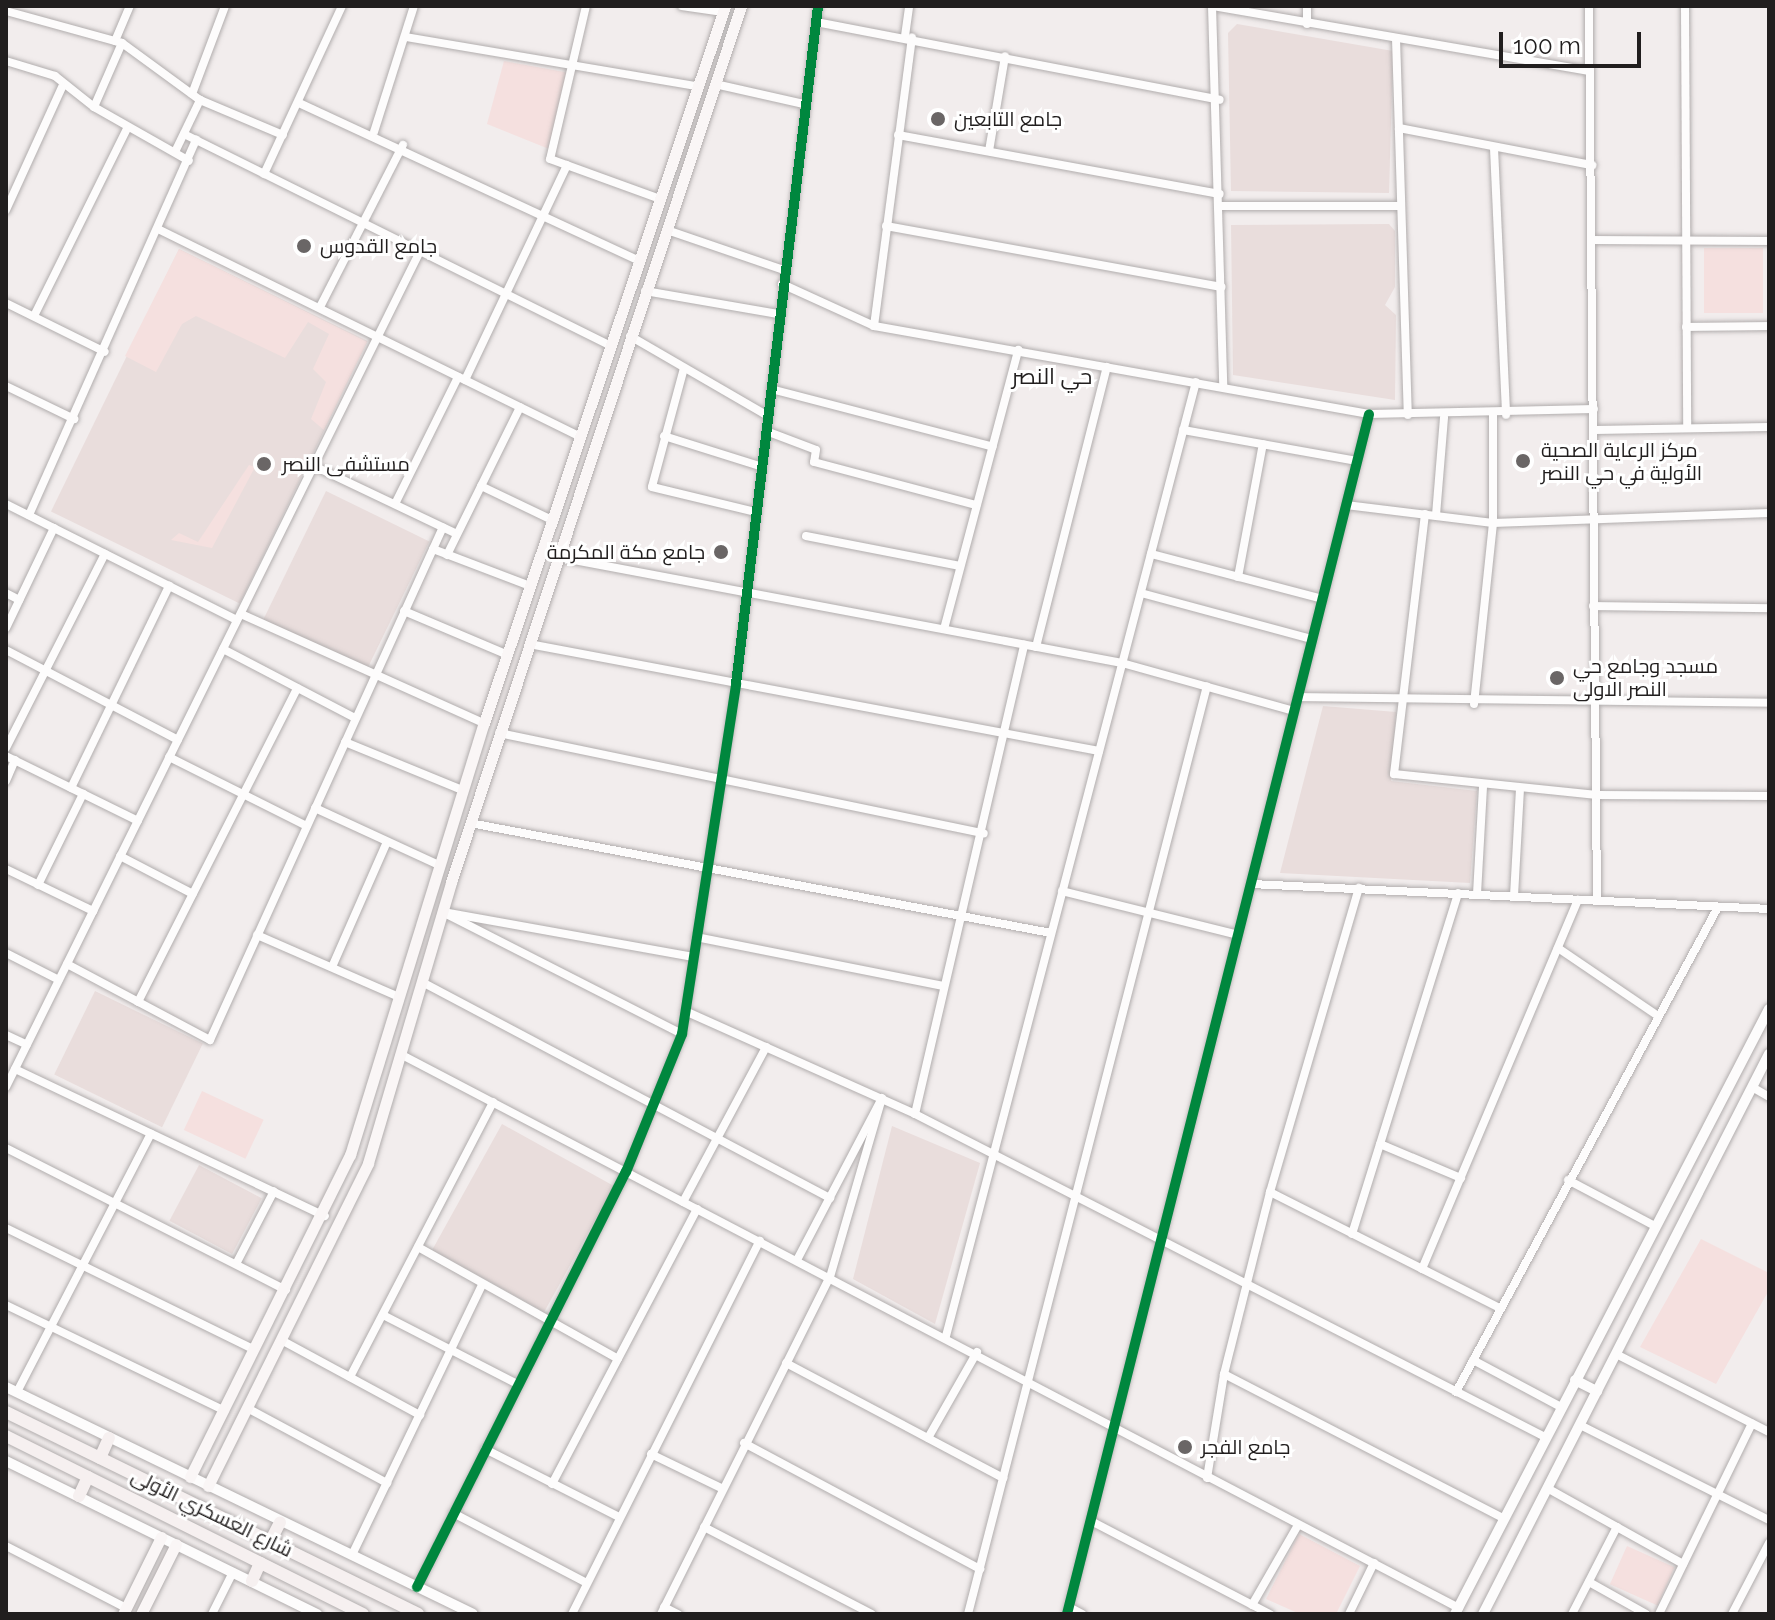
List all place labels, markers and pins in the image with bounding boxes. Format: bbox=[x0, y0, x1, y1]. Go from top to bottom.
place label: جامع التابعين bbox=[954, 107, 1062, 131]
marker: جامع التابعين bbox=[929, 110, 947, 128]
place label: جامع القدوس bbox=[320, 234, 437, 258]
marker: جامع القدوس bbox=[295, 237, 313, 255]
place label: مركز الرعاية الصحية الأولية في حي النصر bbox=[1541, 438, 1702, 485]
marker: مركز الرعاية الصحية الأولية في حي النصر bbox=[1512, 450, 1534, 472]
place label: مستشفى النصر bbox=[282, 452, 410, 476]
marker: مستشفى النصر bbox=[253, 453, 275, 475]
place label: جامع مكة المكرمة bbox=[547, 540, 705, 564]
marker: جامع مكة المكرمة bbox=[712, 543, 730, 561]
place label: مسجد وجامع حي النصر الاولى bbox=[1573, 654, 1718, 701]
marker: مسجد وجامع حي النصر الاولى bbox=[1548, 669, 1566, 687]
place label: جامع الفجر bbox=[1201, 1435, 1290, 1459]
marker: جامع الفجر bbox=[1176, 1438, 1194, 1456]

